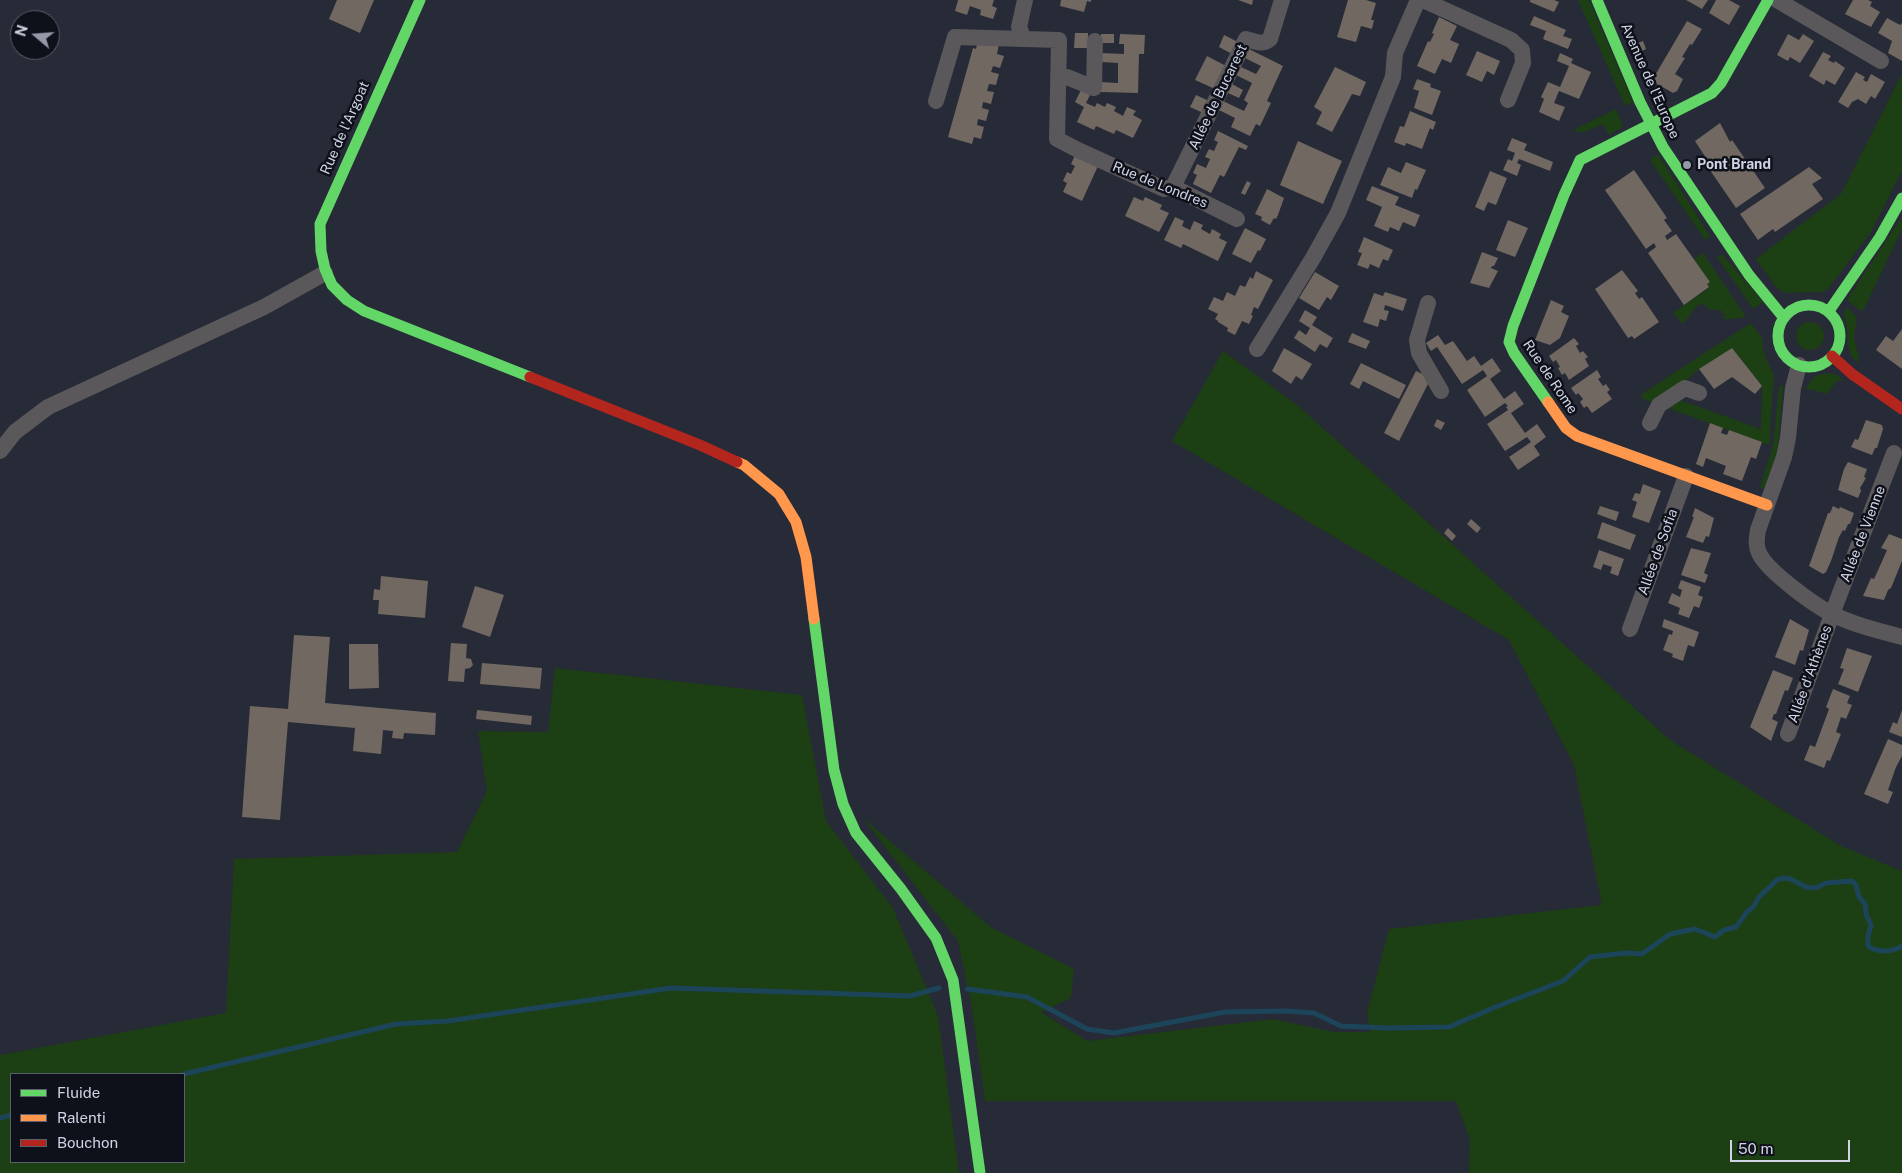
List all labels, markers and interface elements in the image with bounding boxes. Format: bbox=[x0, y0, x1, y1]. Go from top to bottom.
north arrow bbox=[10, 10, 60, 60]
street label: Avenue de l'Europe bbox=[1617, 21, 1683, 141]
text: N bbox=[12, 23, 31, 38]
street label: Allée de Bucarest bbox=[1185, 42, 1251, 152]
street label: Rue de l'Argoat bbox=[317, 79, 373, 177]
place label: Pont Brand bbox=[1697, 157, 1771, 173]
street label: Rue de Londres bbox=[1110, 158, 1210, 212]
marker: Pont Brand bbox=[1681, 159, 1693, 171]
street label: Rue de Rome bbox=[1519, 337, 1581, 417]
street label: Allée de Vienne bbox=[1837, 484, 1889, 584]
street label: Allée de Sofia bbox=[1635, 507, 1681, 597]
street label: Allée d'Athènes bbox=[1785, 623, 1835, 725]
legend bbox=[10, 1073, 185, 1163]
text: Fluide bbox=[57, 1084, 100, 1101]
text: Ralenti bbox=[57, 1109, 106, 1126]
scale bar bbox=[1732, 1130, 1852, 1162]
text: Bouchon bbox=[57, 1134, 118, 1151]
text: 50 m bbox=[1738, 1140, 1773, 1157]

